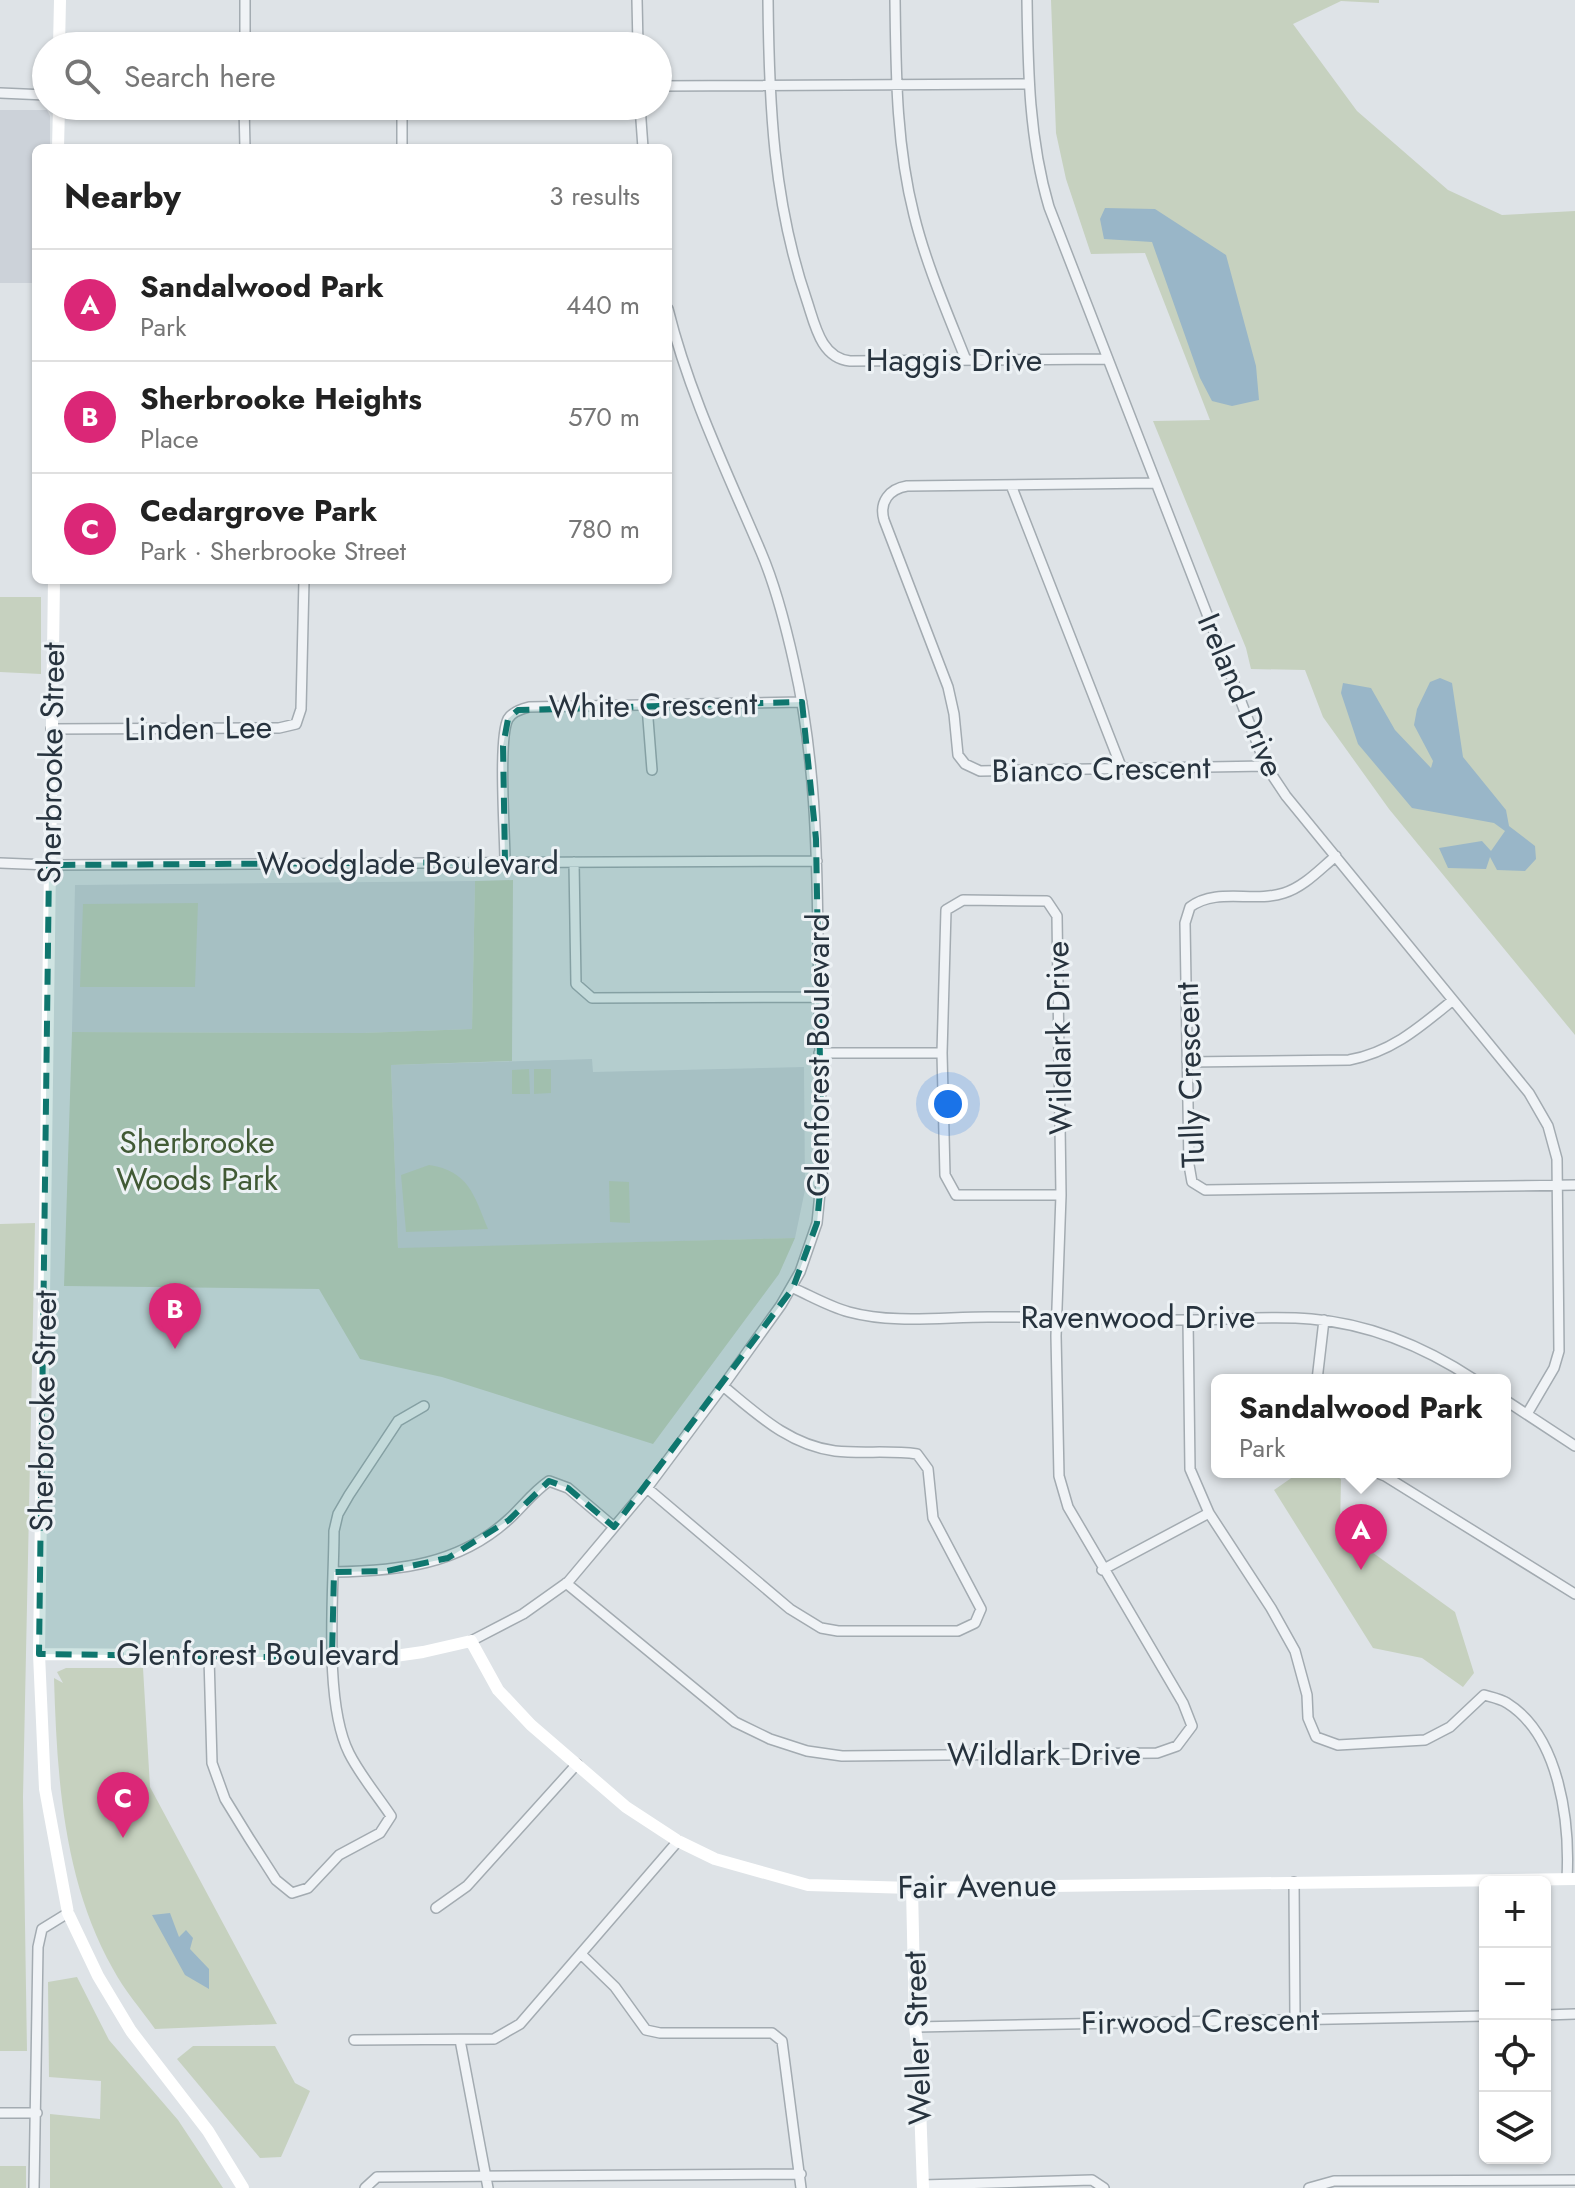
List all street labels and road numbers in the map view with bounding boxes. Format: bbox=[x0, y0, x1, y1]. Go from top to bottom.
street label: Haggis Drive bbox=[866, 337, 1042, 383]
street label: Ireland Drive bbox=[1186, 606, 1296, 784]
street label: Sherbrooke Street bbox=[26, 642, 76, 884]
street label: White Crescent bbox=[548, 680, 758, 730]
street label: Linden Lee bbox=[124, 704, 272, 752]
street label: Bianco Crescent bbox=[991, 744, 1211, 794]
street label: Woodglade Boulevard bbox=[257, 840, 559, 886]
street label: Glenforest Boulevard bbox=[795, 913, 841, 1197]
street label: Wildlark Drive bbox=[1034, 941, 1084, 1135]
street label: Tully Crescent bbox=[1164, 981, 1216, 1169]
street label: Sherbrooke Street bbox=[18, 1290, 68, 1532]
street label: Ravenwood Drive bbox=[1020, 1294, 1256, 1340]
street label: Glenforest Boulevard bbox=[116, 1631, 400, 1677]
street label: Wildlark Drive bbox=[947, 1731, 1141, 1777]
street label: Fair Avenue bbox=[897, 1862, 1057, 1910]
street label: Weller Street bbox=[891, 1950, 943, 2126]
street label: Firwood Crescent bbox=[1080, 1996, 1320, 2046]

